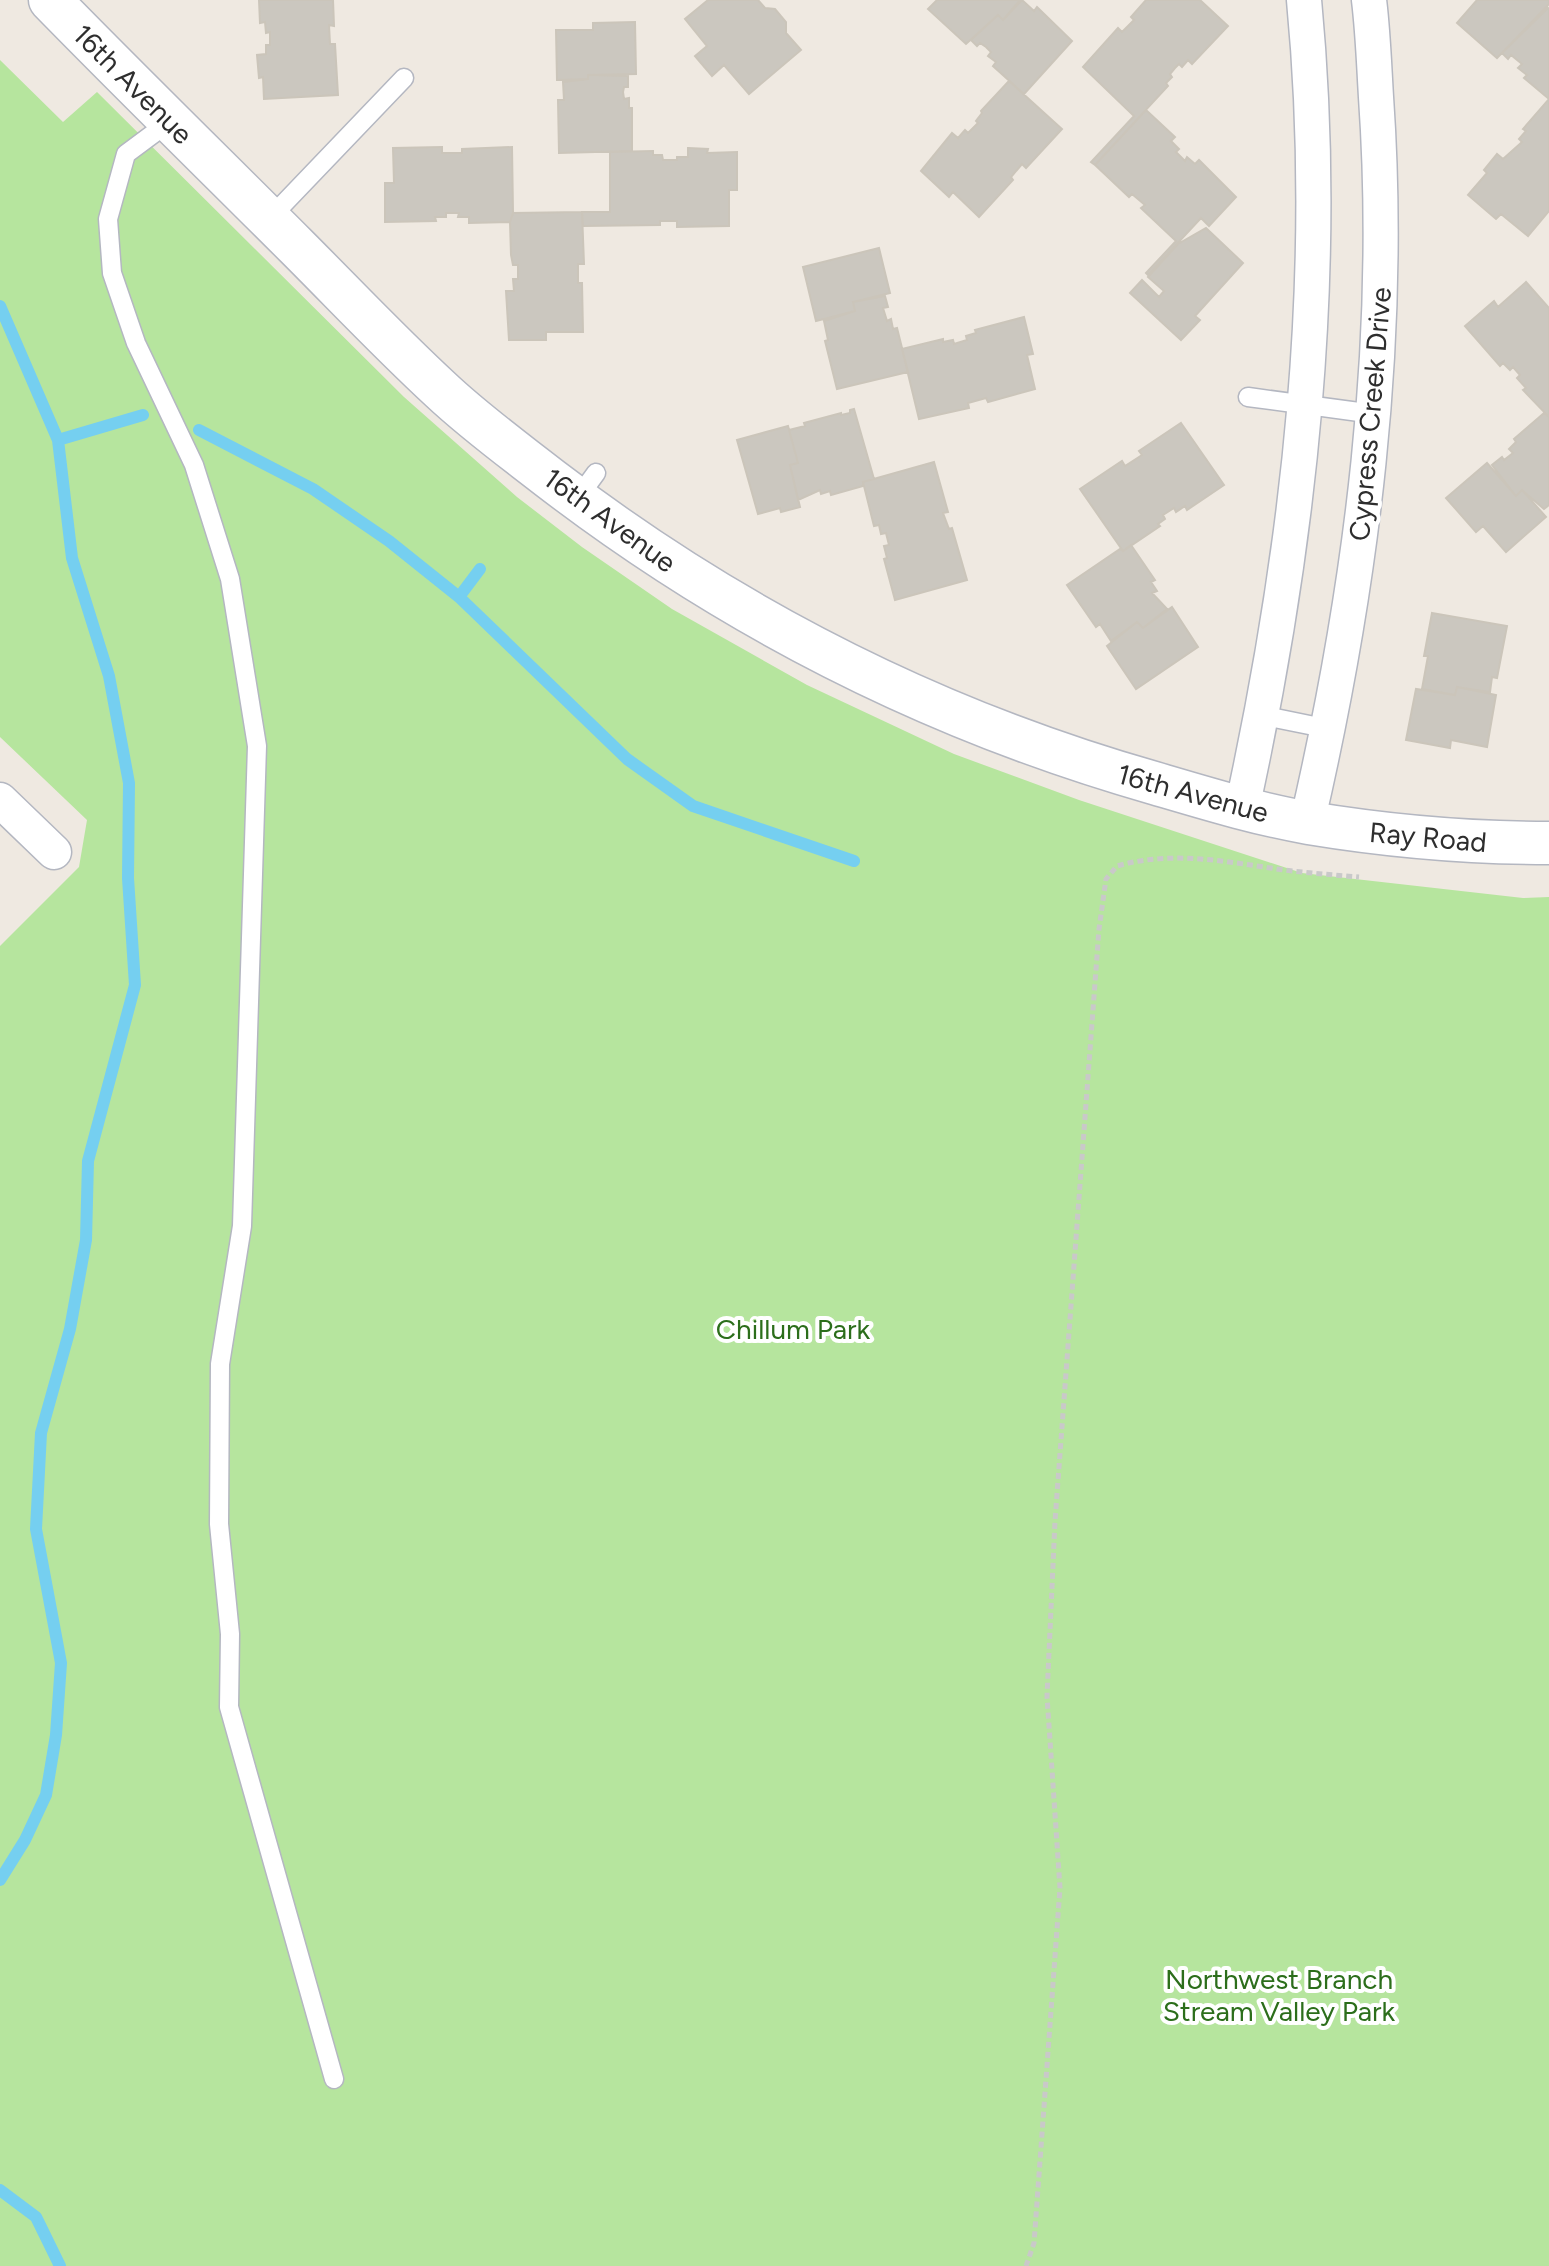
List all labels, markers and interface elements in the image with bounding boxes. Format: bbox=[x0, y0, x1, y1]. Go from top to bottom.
street label: 16th Avenue bbox=[66, 17, 200, 151]
street label: Cypress Creek Drive bbox=[1342, 286, 1398, 542]
street label: 16th Avenue bbox=[537, 461, 683, 579]
street label: 16th Avenue bbox=[1114, 756, 1272, 830]
street label: Ray Road bbox=[1368, 815, 1488, 859]
park label: Chillum Park bbox=[716, 1312, 871, 1346]
park label: Northwest Branch Stream Valley Park bbox=[1163, 1962, 1396, 2028]

